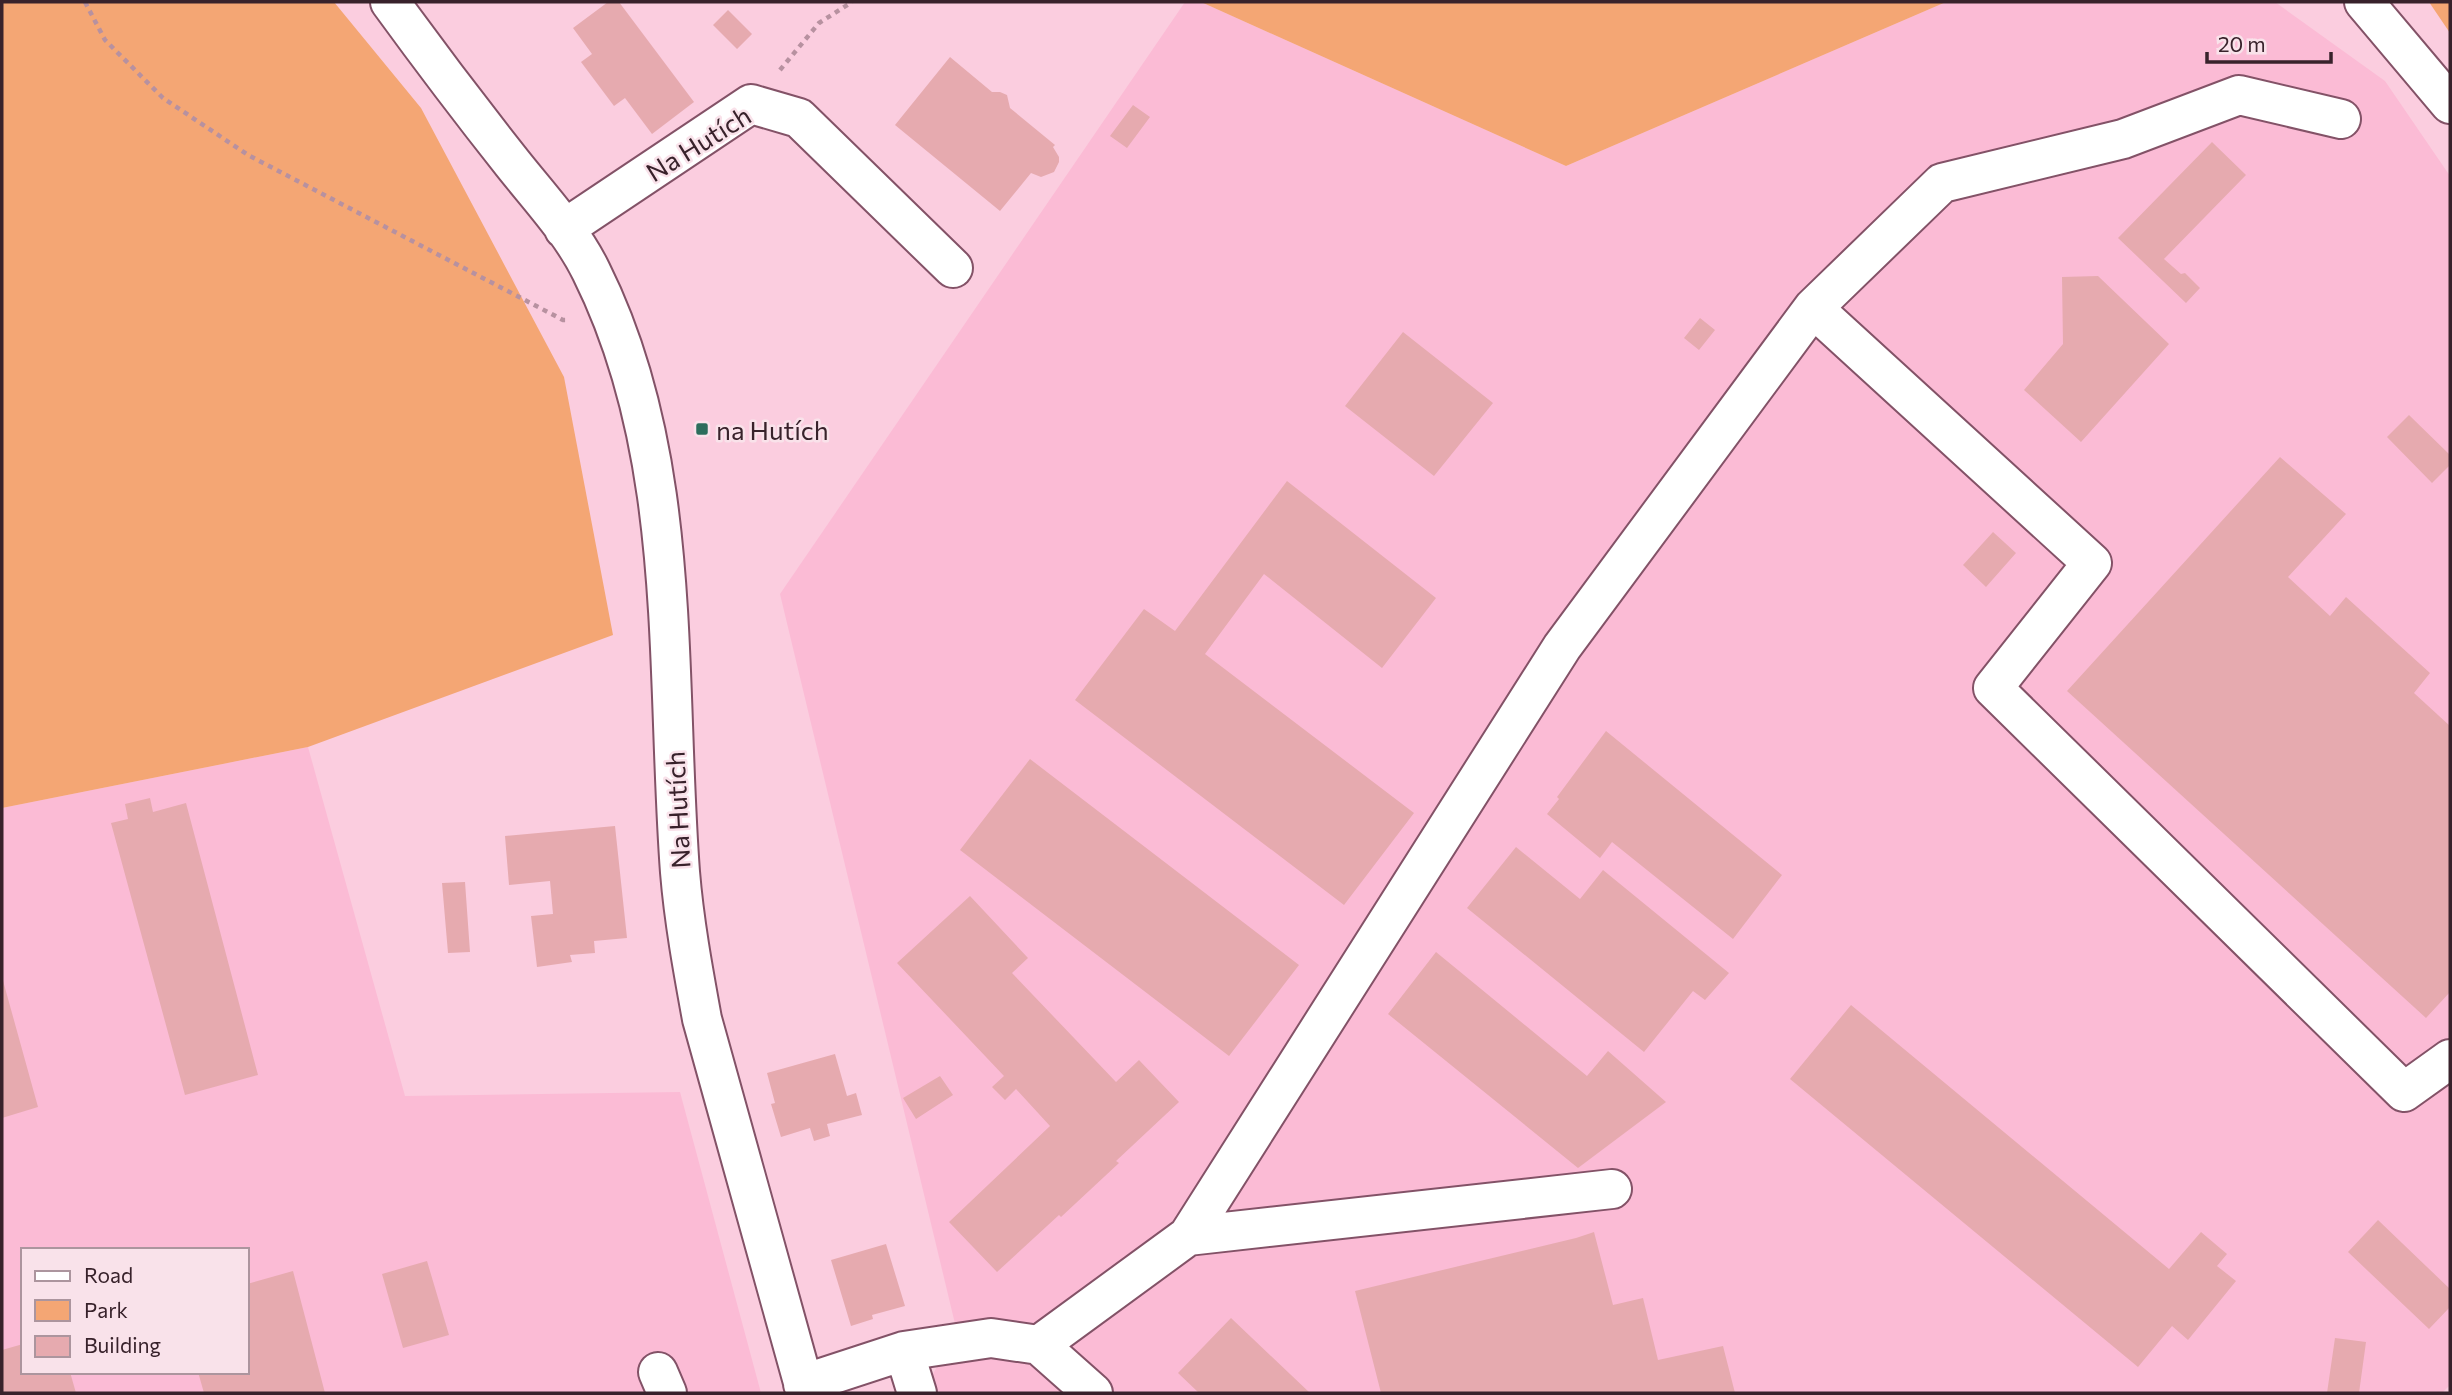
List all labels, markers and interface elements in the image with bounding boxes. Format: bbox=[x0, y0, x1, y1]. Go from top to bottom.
scale bar bbox=[2207, 21, 2331, 65]
text: 20 m bbox=[2218, 31, 2266, 56]
street label: Na Hutích bbox=[640, 99, 756, 187]
place label: na Hutích bbox=[716, 414, 829, 445]
marker: na Hutích bbox=[694, 421, 710, 437]
street label: Na Hutích bbox=[658, 751, 696, 869]
legend bbox=[21, 1248, 248, 1374]
text: Road bbox=[84, 1262, 133, 1287]
text: Park bbox=[84, 1297, 128, 1322]
text: Building bbox=[84, 1332, 161, 1357]

